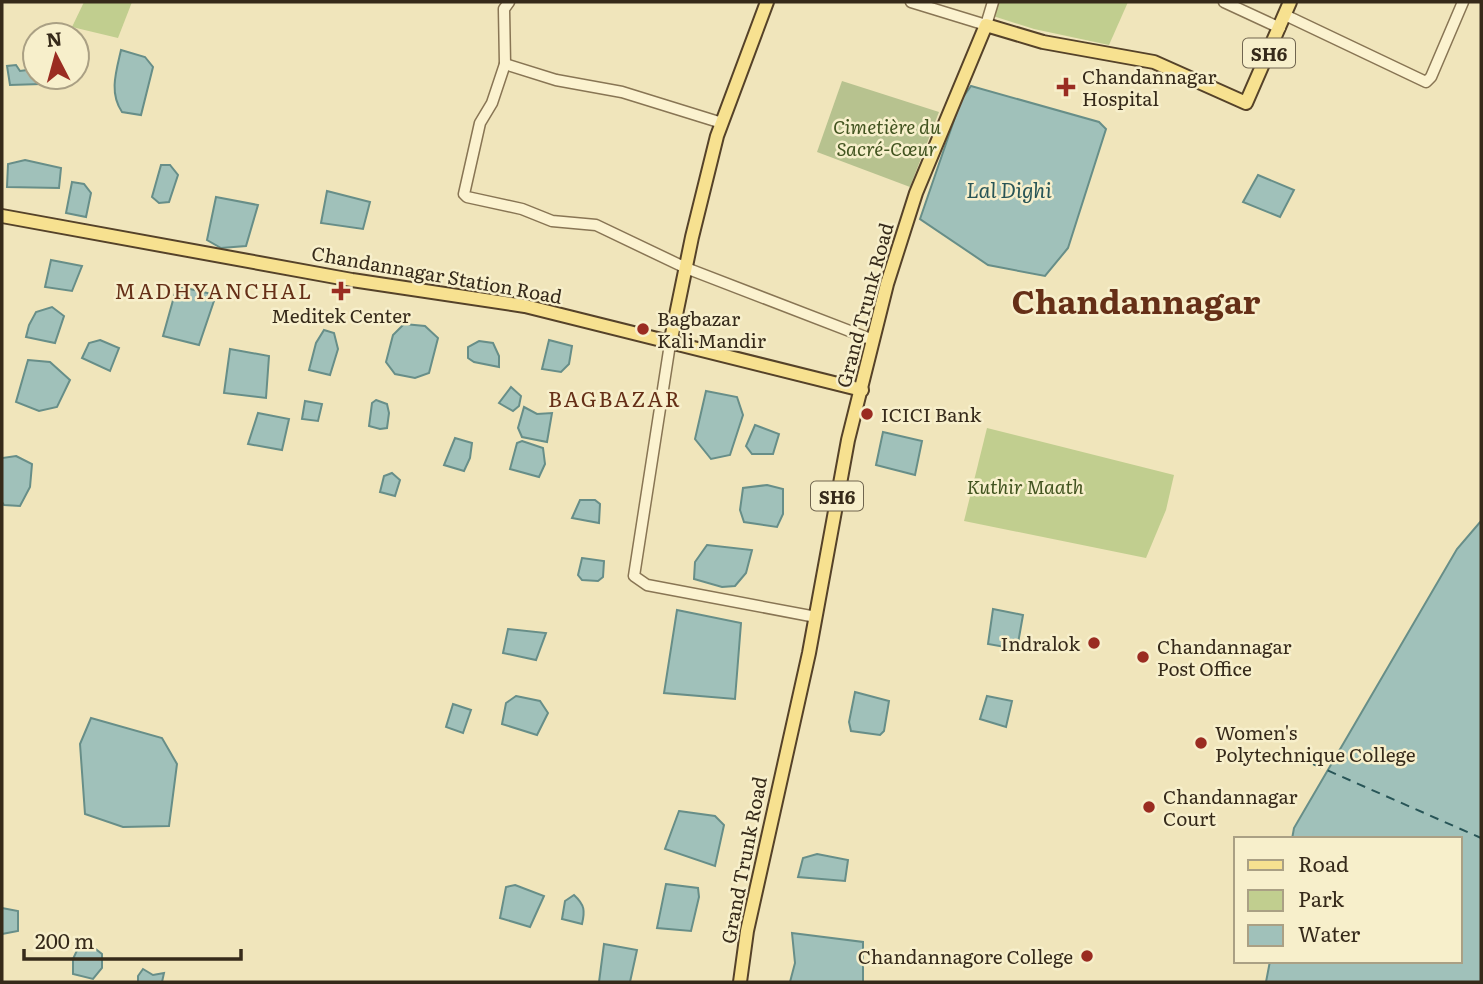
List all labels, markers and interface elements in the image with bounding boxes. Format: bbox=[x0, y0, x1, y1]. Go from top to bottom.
north arrow bbox=[21, 21, 91, 91]
text: N bbox=[45, 23, 64, 53]
road number: SH6 bbox=[1243, 38, 1295, 68]
place label: Chandannagar Hospital bbox=[1082, 62, 1217, 112]
marker: Chandannagar Hospital bbox=[1056, 77, 1076, 97]
park label: Cimetière du Sacré-Cœur bbox=[833, 112, 942, 162]
water label: Lal Dighi bbox=[966, 173, 1052, 204]
street label: Grand Trunk Road bbox=[828, 219, 900, 391]
street label: Chandannagar Station Road bbox=[309, 238, 565, 310]
district label: MADHYANCHAL bbox=[115, 274, 313, 305]
district label: Chandannagar bbox=[1012, 275, 1261, 324]
marker: Meditek Center bbox=[331, 281, 351, 301]
place label: Meditek Center bbox=[271, 301, 411, 329]
place label: Bagbazar Kali Mandir bbox=[657, 304, 766, 354]
marker: Bagbazar Kali Mandir bbox=[635, 321, 651, 337]
district label: BAGBAZAR bbox=[548, 382, 682, 413]
place label: ICICI Bank bbox=[881, 400, 982, 428]
marker: ICICI Bank bbox=[859, 406, 875, 422]
park label: Kuthir Maath bbox=[966, 472, 1084, 500]
road number: SH6 bbox=[811, 482, 863, 510]
place label: Indralok bbox=[1000, 629, 1080, 657]
place label: Chandannagar Post Office bbox=[1157, 632, 1292, 682]
marker: Indralok bbox=[1086, 635, 1102, 651]
marker: Chandannagar Post Office bbox=[1135, 649, 1151, 665]
place label: Women's Polytechnique College bbox=[1215, 718, 1416, 768]
marker: Women's Polytechnique College bbox=[1193, 735, 1209, 751]
street label: Grand Trunk Road bbox=[713, 774, 773, 946]
place label: Chandannagar Court bbox=[1163, 782, 1298, 832]
marker: Chandannagar Court bbox=[1141, 799, 1157, 815]
legend bbox=[1234, 837, 1462, 963]
text: Road bbox=[1298, 847, 1349, 878]
text: Park bbox=[1298, 882, 1344, 913]
text: Water bbox=[1298, 917, 1360, 948]
scale bar bbox=[24, 918, 242, 962]
text: 200 m bbox=[35, 924, 95, 955]
place label: Chandannagore College bbox=[858, 942, 1073, 970]
marker: Chandannagore College bbox=[1079, 948, 1095, 964]

